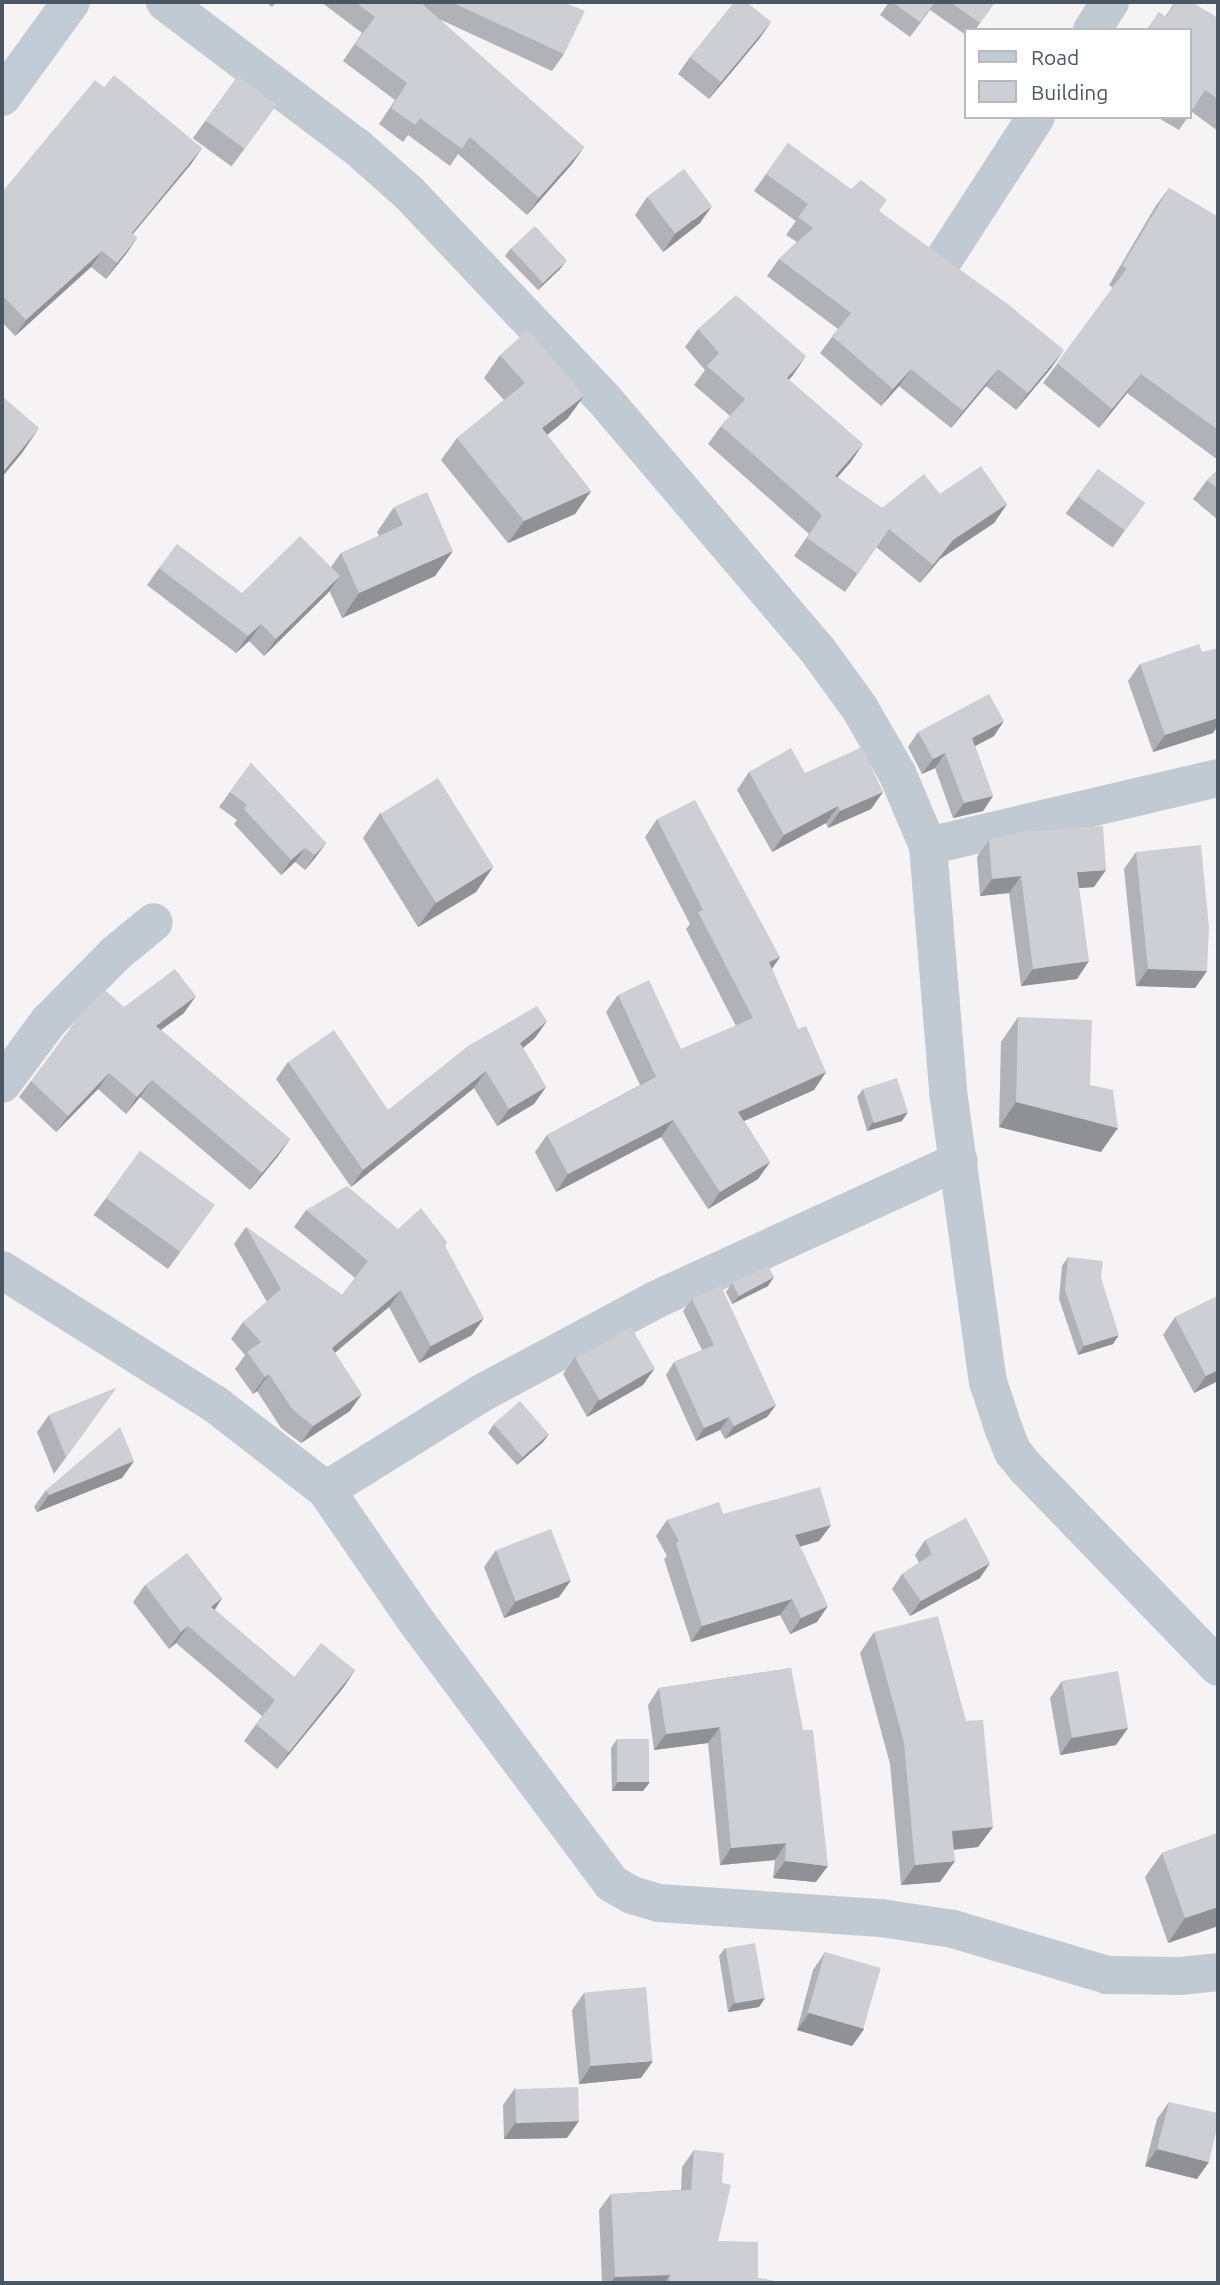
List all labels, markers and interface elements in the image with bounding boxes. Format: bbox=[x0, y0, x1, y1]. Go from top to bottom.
legend bbox=[964, 28, 1192, 119]
text: Road bbox=[1031, 45, 1079, 69]
text: Building bbox=[1031, 80, 1108, 104]

